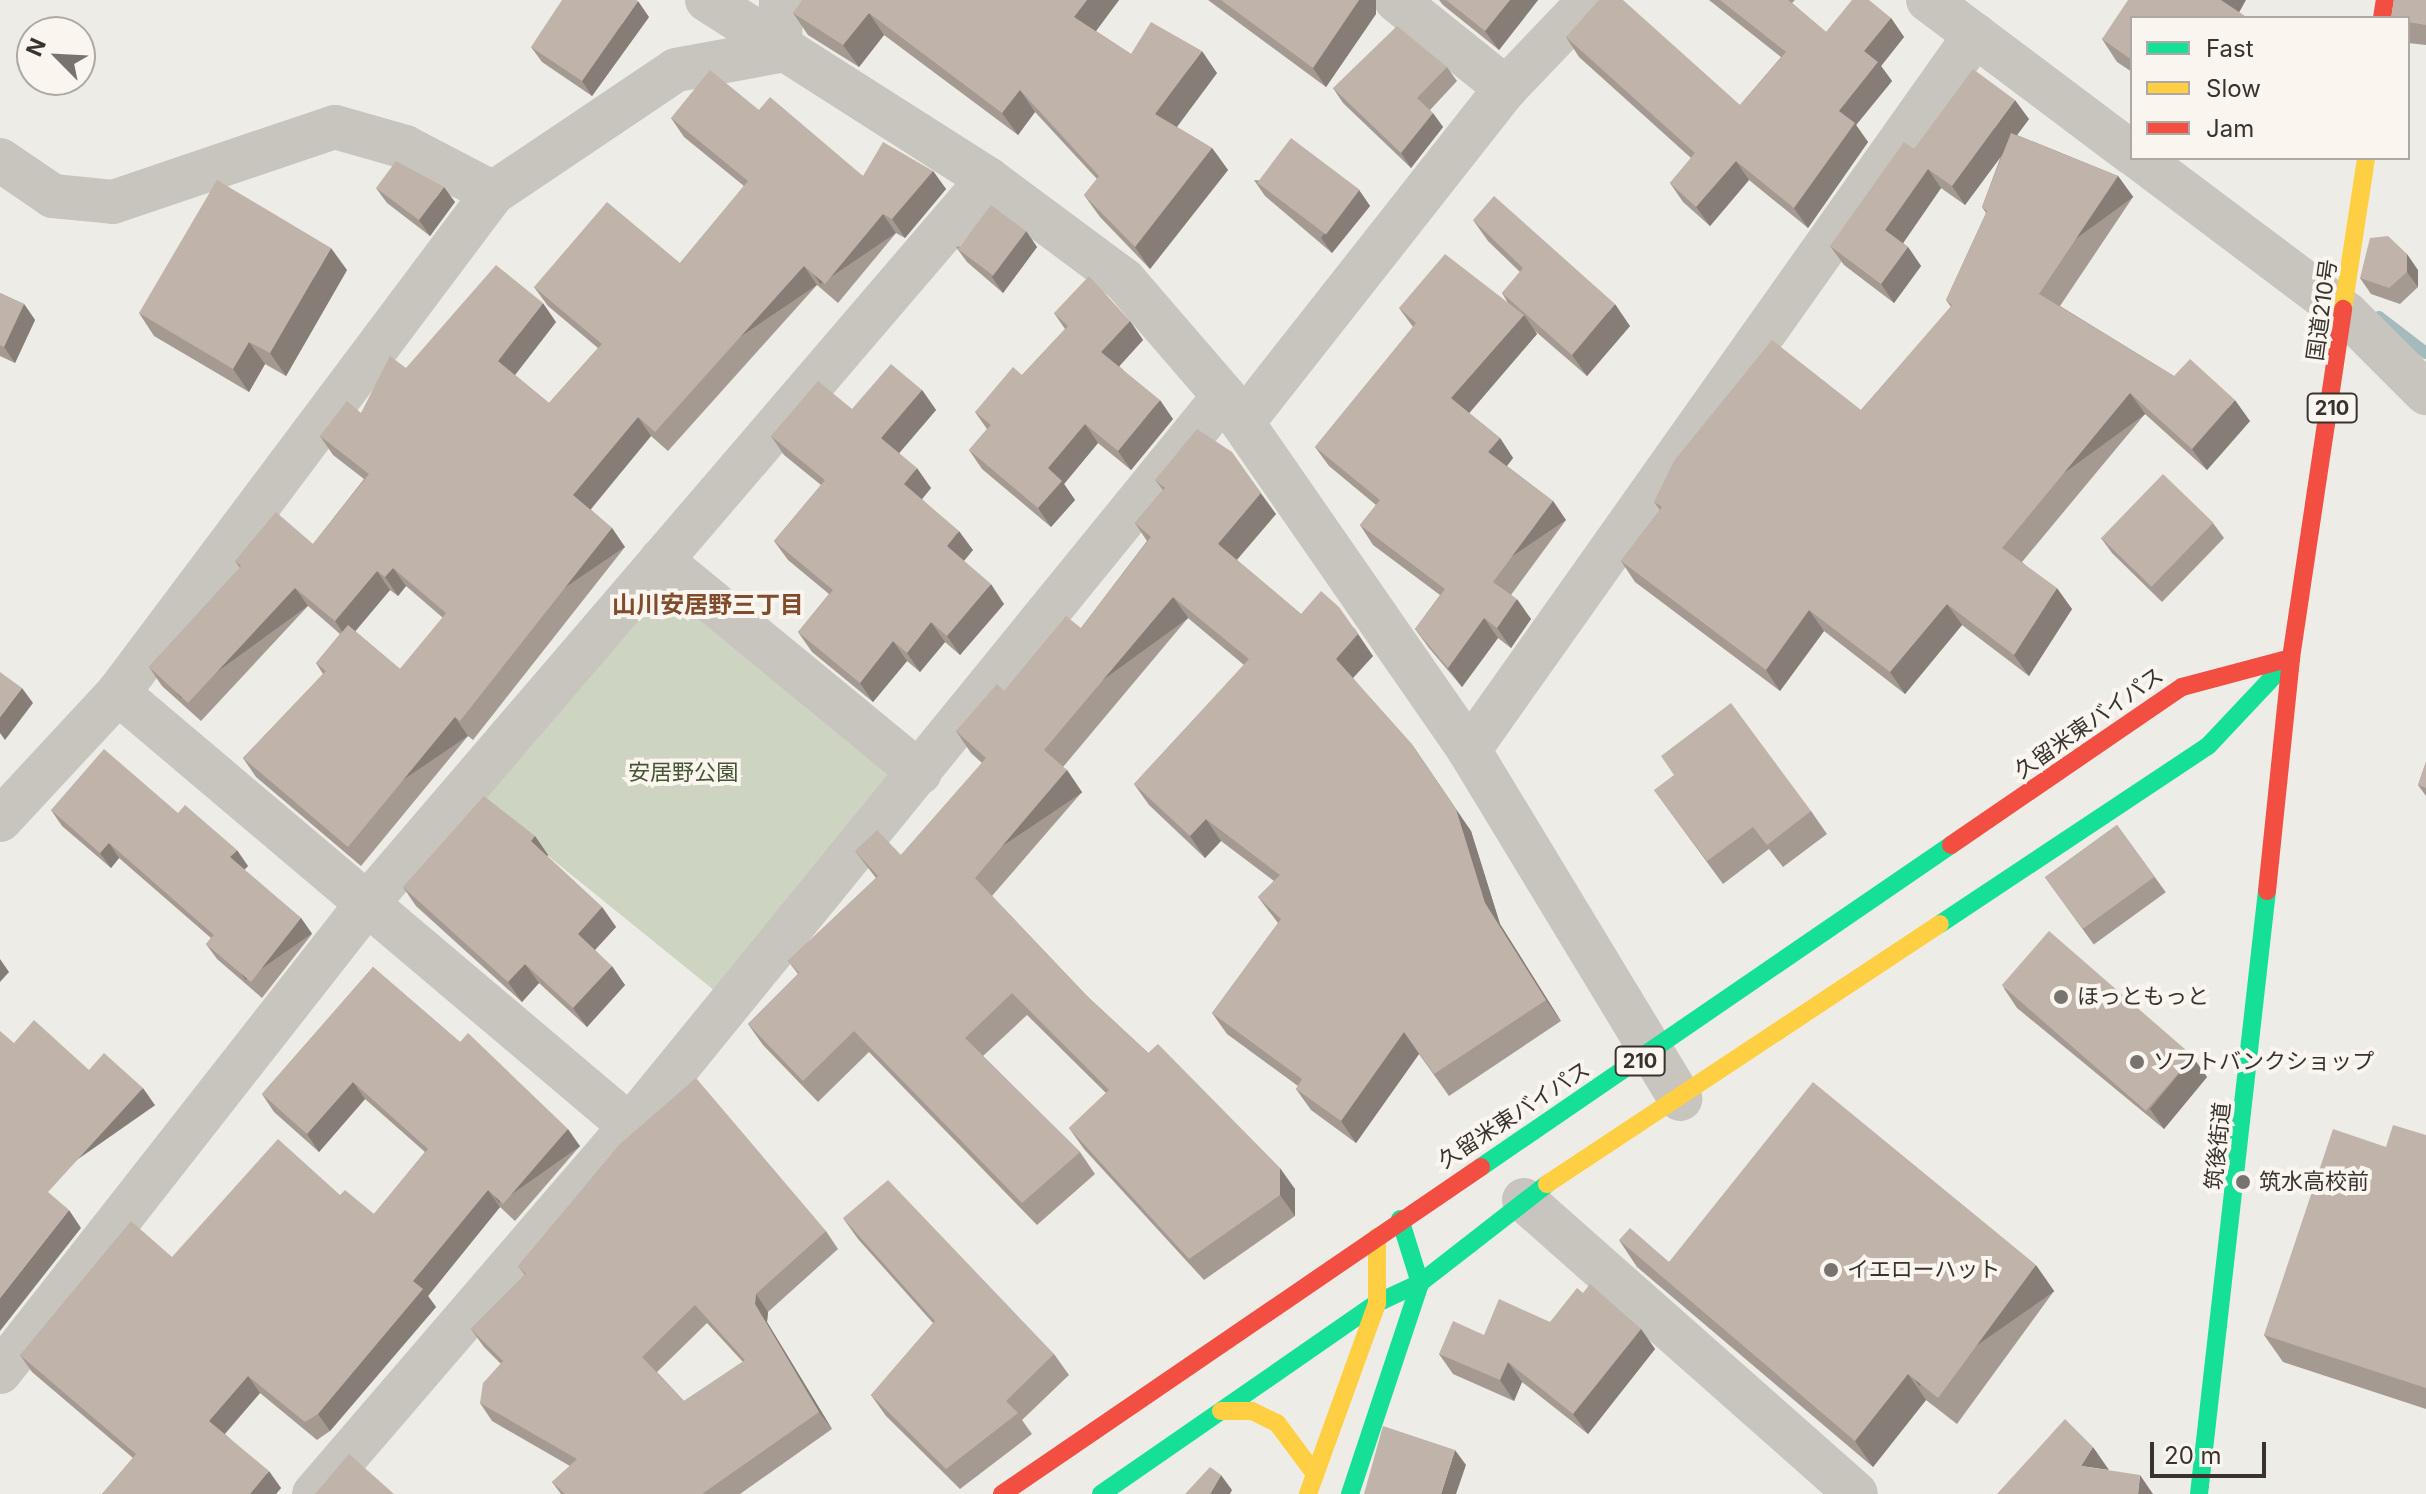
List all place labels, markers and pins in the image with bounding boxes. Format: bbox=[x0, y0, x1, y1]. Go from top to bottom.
place label: ほっともっと bbox=[2077, 984, 2209, 1010]
marker: ほっともっと bbox=[2052, 988, 2070, 1006]
place label: ソフトバンクショップ bbox=[2153, 1049, 2373, 1075]
marker: ソフトバンクショップ bbox=[2128, 1053, 2146, 1071]
place label: 筑水高校前 bbox=[2259, 1169, 2369, 1195]
marker: 筑水高校前 bbox=[2234, 1173, 2252, 1191]
place label: イエローハット bbox=[1847, 1257, 2001, 1283]
marker: イエローハット bbox=[1822, 1261, 1840, 1279]

